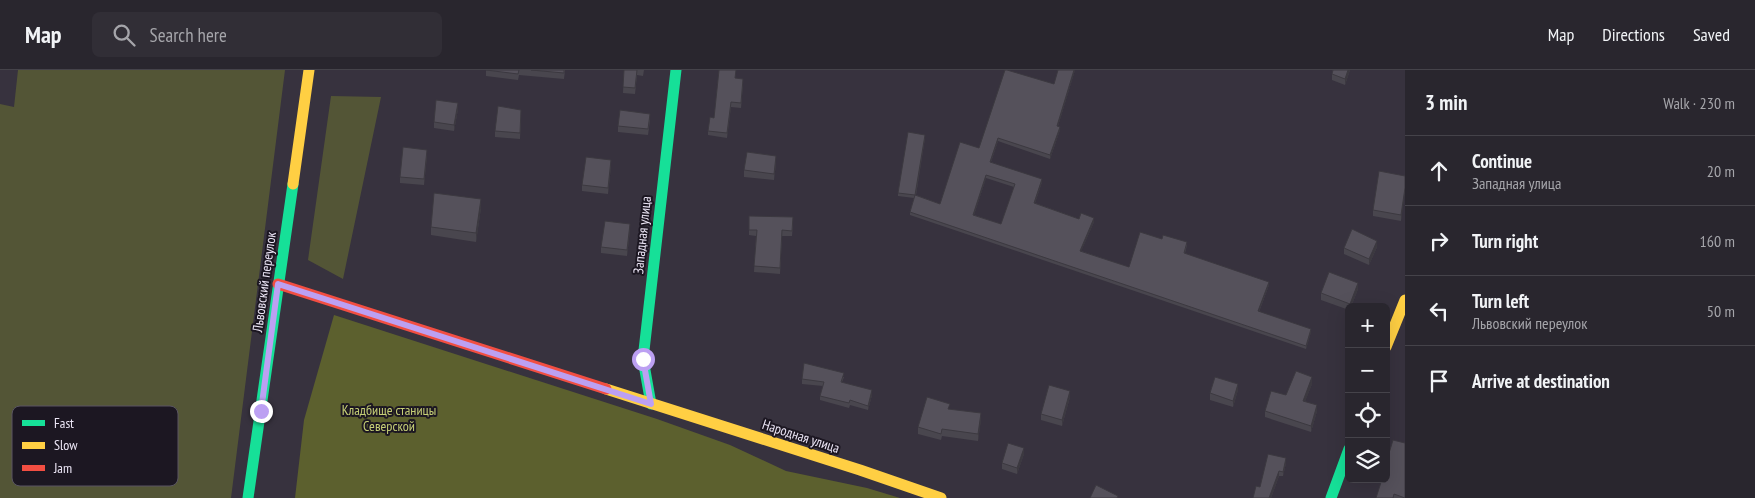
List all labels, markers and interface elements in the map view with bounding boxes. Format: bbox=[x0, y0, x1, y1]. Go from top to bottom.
search box bbox=[92, 12, 442, 57]
text: Map bbox=[25, 19, 62, 50]
icon: search bbox=[110, 21, 138, 49]
text: Search here bbox=[150, 23, 227, 47]
text: Map bbox=[1548, 23, 1574, 46]
text: Directions bbox=[1602, 23, 1665, 46]
text: Saved bbox=[1693, 23, 1730, 46]
text: 3 min bbox=[1425, 89, 1467, 116]
text: Walk · 230 m bbox=[1663, 93, 1735, 113]
text: Continue bbox=[1472, 149, 1532, 173]
icon: ahead bbox=[1425, 157, 1453, 185]
text: 20 m bbox=[1707, 161, 1735, 181]
text: Западная улица bbox=[1472, 173, 1561, 193]
street label: Западная улица bbox=[629, 195, 655, 275]
icon: right bbox=[1425, 227, 1453, 255]
text: Turn right bbox=[1472, 229, 1538, 253]
street label: Львовский переулок bbox=[248, 230, 280, 334]
text: 160 m bbox=[1700, 231, 1735, 251]
text: Turn left bbox=[1472, 289, 1529, 313]
icon: left bbox=[1425, 297, 1453, 325]
text: 50 m bbox=[1707, 301, 1735, 321]
map controls bbox=[1345, 303, 1390, 483]
button: + bbox=[1345, 303, 1390, 348]
text: Львовский переулок bbox=[1472, 313, 1587, 333]
route start bbox=[632, 348, 655, 371]
button: − bbox=[1345, 348, 1390, 393]
icon: arrive bbox=[1425, 367, 1453, 395]
text: Arrive at destination bbox=[1472, 369, 1610, 393]
button: locate bbox=[1345, 393, 1390, 438]
route end bbox=[250, 400, 273, 423]
park label: Кладбище станицы Северской bbox=[342, 401, 436, 435]
legend bbox=[12, 406, 178, 486]
text: Fast bbox=[54, 414, 74, 432]
street label: Народная улица bbox=[760, 415, 842, 457]
text: Slow bbox=[54, 436, 78, 454]
button: layers bbox=[1345, 438, 1390, 483]
text: Jam bbox=[53, 459, 72, 477]

